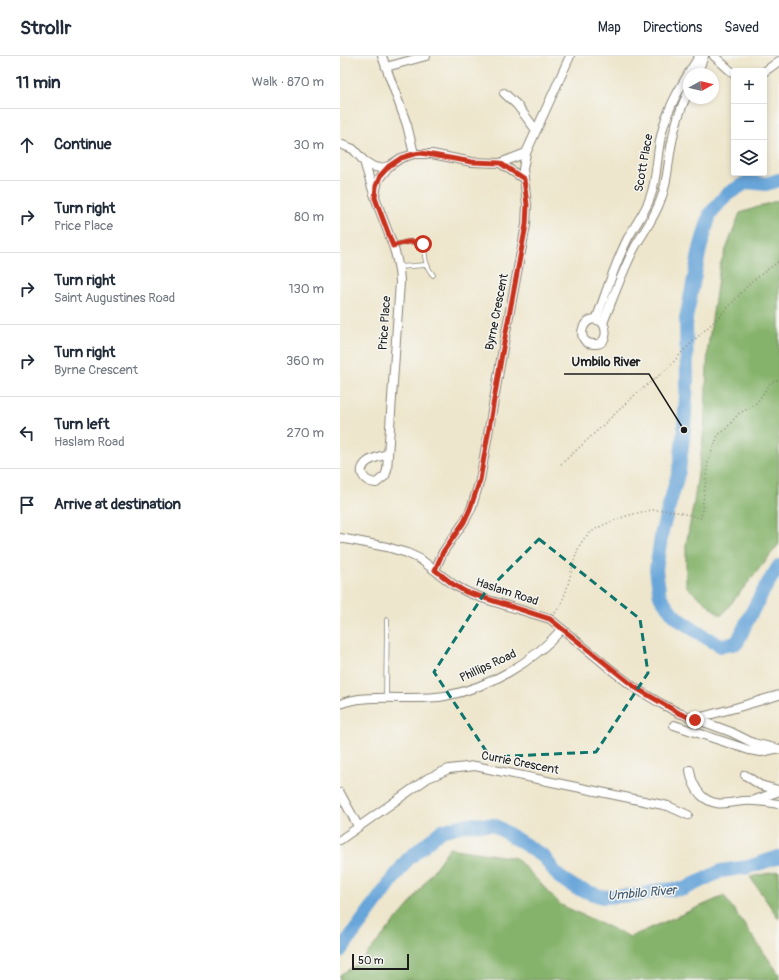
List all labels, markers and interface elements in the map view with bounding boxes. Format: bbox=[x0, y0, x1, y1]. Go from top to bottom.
text: Strollr bbox=[20, 16, 71, 40]
text: Map bbox=[598, 19, 621, 36]
text: Directions bbox=[643, 19, 702, 36]
text: Saved bbox=[724, 19, 759, 36]
north arrow bbox=[683, 68, 719, 104]
map controls bbox=[731, 68, 767, 176]
button: + bbox=[731, 68, 767, 104]
text: 11 min bbox=[16, 72, 61, 93]
text: Walk · 870 m bbox=[252, 74, 324, 90]
button: − bbox=[731, 104, 767, 140]
street label: Scott Place bbox=[632, 133, 657, 193]
icon: ahead bbox=[16, 134, 38, 156]
text: Continue bbox=[54, 135, 112, 154]
text: 30 m bbox=[294, 137, 324, 153]
button: layers bbox=[731, 140, 767, 176]
text: Turn right bbox=[54, 199, 115, 218]
icon: right bbox=[16, 206, 38, 228]
text: 80 m bbox=[294, 209, 324, 225]
text: Price Place bbox=[54, 218, 113, 234]
route start bbox=[414, 235, 432, 253]
text: Turn right bbox=[54, 271, 115, 290]
street label: Byrne Crescent bbox=[482, 272, 512, 351]
icon: right bbox=[16, 278, 38, 300]
text: 130 m bbox=[288, 281, 324, 297]
text: Saint Augustines Road bbox=[54, 290, 175, 306]
street label: Price Place bbox=[376, 295, 394, 351]
text: Turn right bbox=[54, 343, 115, 362]
callout: Umbilo River bbox=[564, 349, 649, 374]
icon: right bbox=[16, 350, 38, 372]
text: 360 m bbox=[286, 353, 324, 369]
text: Umbilo River bbox=[572, 354, 641, 370]
text: Byrne Crescent bbox=[54, 362, 138, 378]
text: Turn left bbox=[54, 415, 110, 434]
icon: left bbox=[16, 422, 38, 444]
text: 270 m bbox=[287, 425, 324, 441]
text: Haslam Road bbox=[54, 434, 125, 450]
icon: arrive bbox=[16, 494, 38, 516]
text: Arrive at destination bbox=[54, 495, 181, 514]
street label: Haslam Road bbox=[474, 575, 540, 609]
street label: Phillips Road bbox=[457, 646, 519, 686]
route end bbox=[686, 711, 704, 729]
street label: Currie Crescent bbox=[480, 748, 560, 778]
water label: Umbilo River bbox=[607, 882, 679, 904]
scale bar bbox=[352, 952, 409, 971]
text: 50 m bbox=[358, 954, 384, 967]

